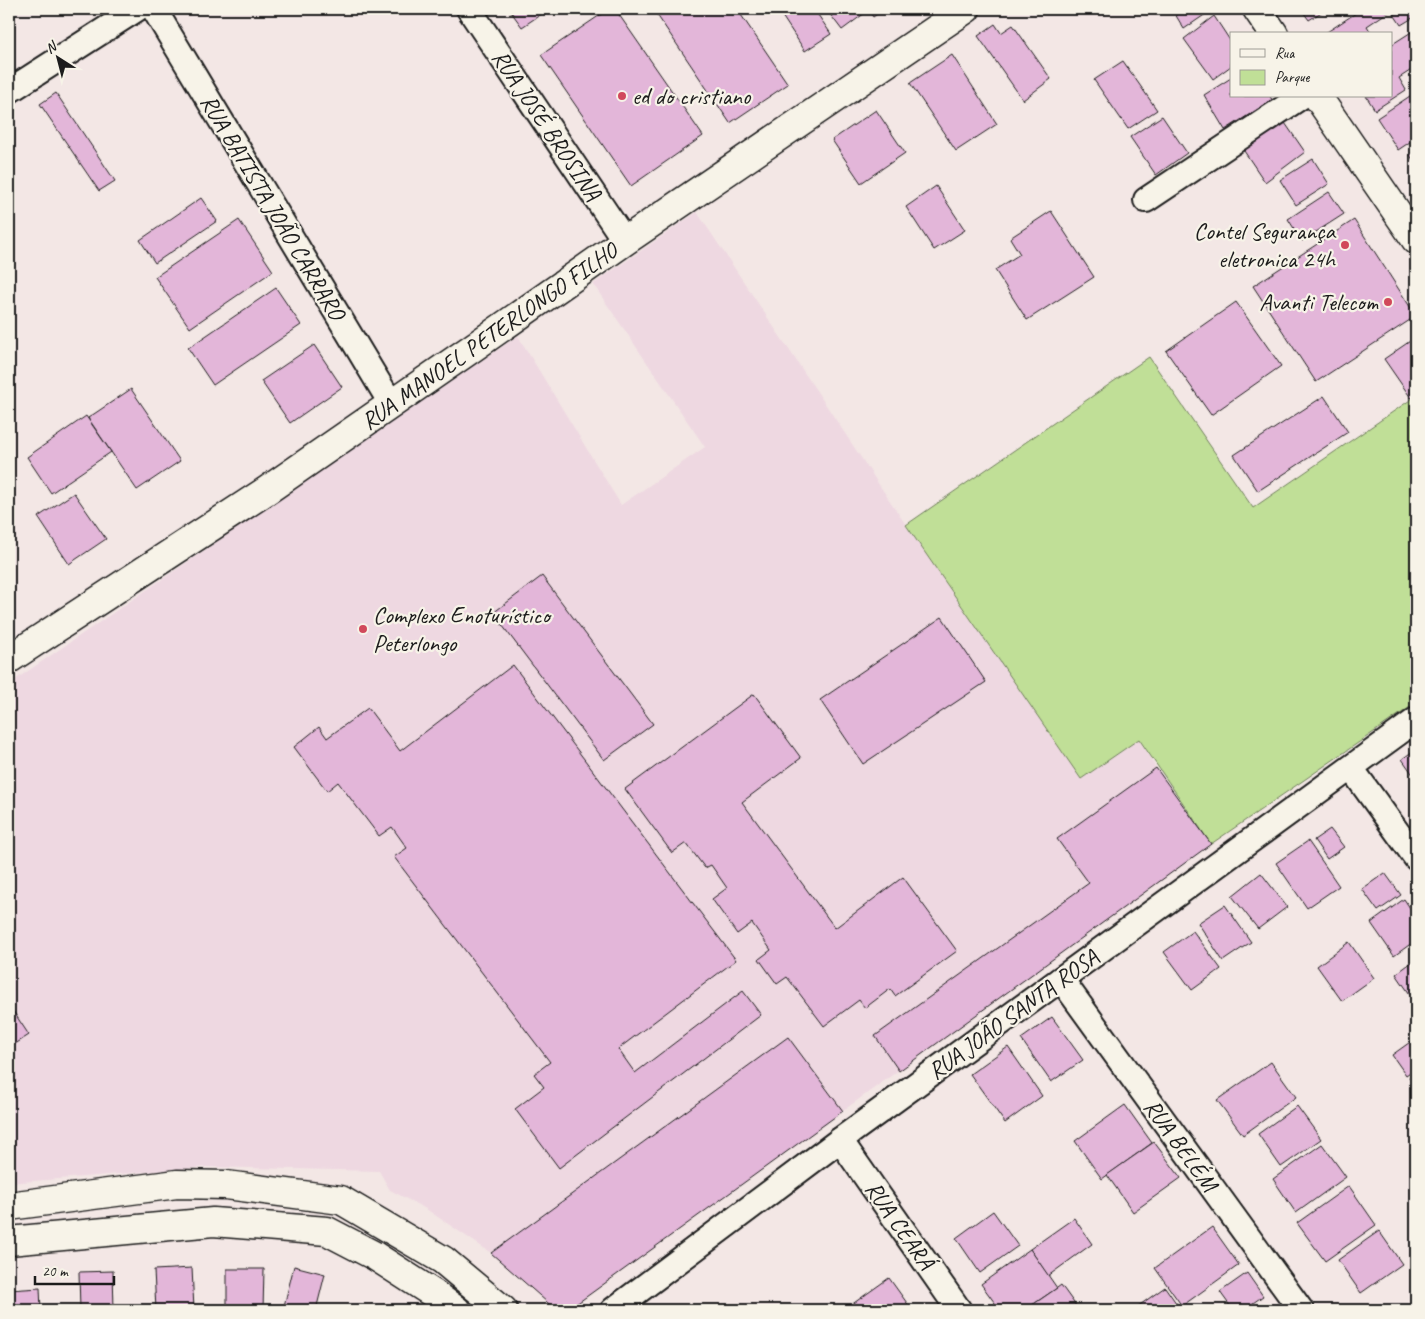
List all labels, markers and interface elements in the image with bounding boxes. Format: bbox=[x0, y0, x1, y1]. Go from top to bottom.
north arrow bbox=[32, 32, 82, 82]
legend bbox=[1230, 32, 1392, 98]
text: N bbox=[42, 37, 61, 57]
street label: RUA JOSÉ BROSINA bbox=[485, 44, 609, 207]
text: Rua bbox=[1275, 44, 1295, 63]
text: Parque bbox=[1275, 68, 1311, 87]
place label: ed do cristiano bbox=[632, 81, 752, 111]
street label: RUA BATISTA JOÃO CARRARO bbox=[194, 89, 354, 328]
marker: ed do cristiano bbox=[616, 90, 628, 102]
place label: Contel Segurança eletronica 24h bbox=[1194, 216, 1337, 274]
street label: RUA MANOEL PETERLONGO FILHO bbox=[355, 235, 625, 436]
marker: Contel Segurança eletronica 24h bbox=[1339, 239, 1351, 251]
place label: Avanti Telecom bbox=[1259, 287, 1379, 317]
marker: Avanti Telecom bbox=[1382, 296, 1394, 308]
place label: Complexo Enoturístico Peterlongo bbox=[373, 600, 552, 658]
marker: Complexo Enoturístico Peterlongo bbox=[357, 623, 369, 635]
street label: RUA JOÃO SANTA ROSA bbox=[922, 941, 1105, 1086]
street label: RUA BELÉM bbox=[1137, 1093, 1226, 1199]
street label: RUA CEARÁ bbox=[859, 1175, 943, 1277]
scale bar bbox=[35, 1254, 114, 1286]
text: 20 m bbox=[42, 1262, 69, 1281]

